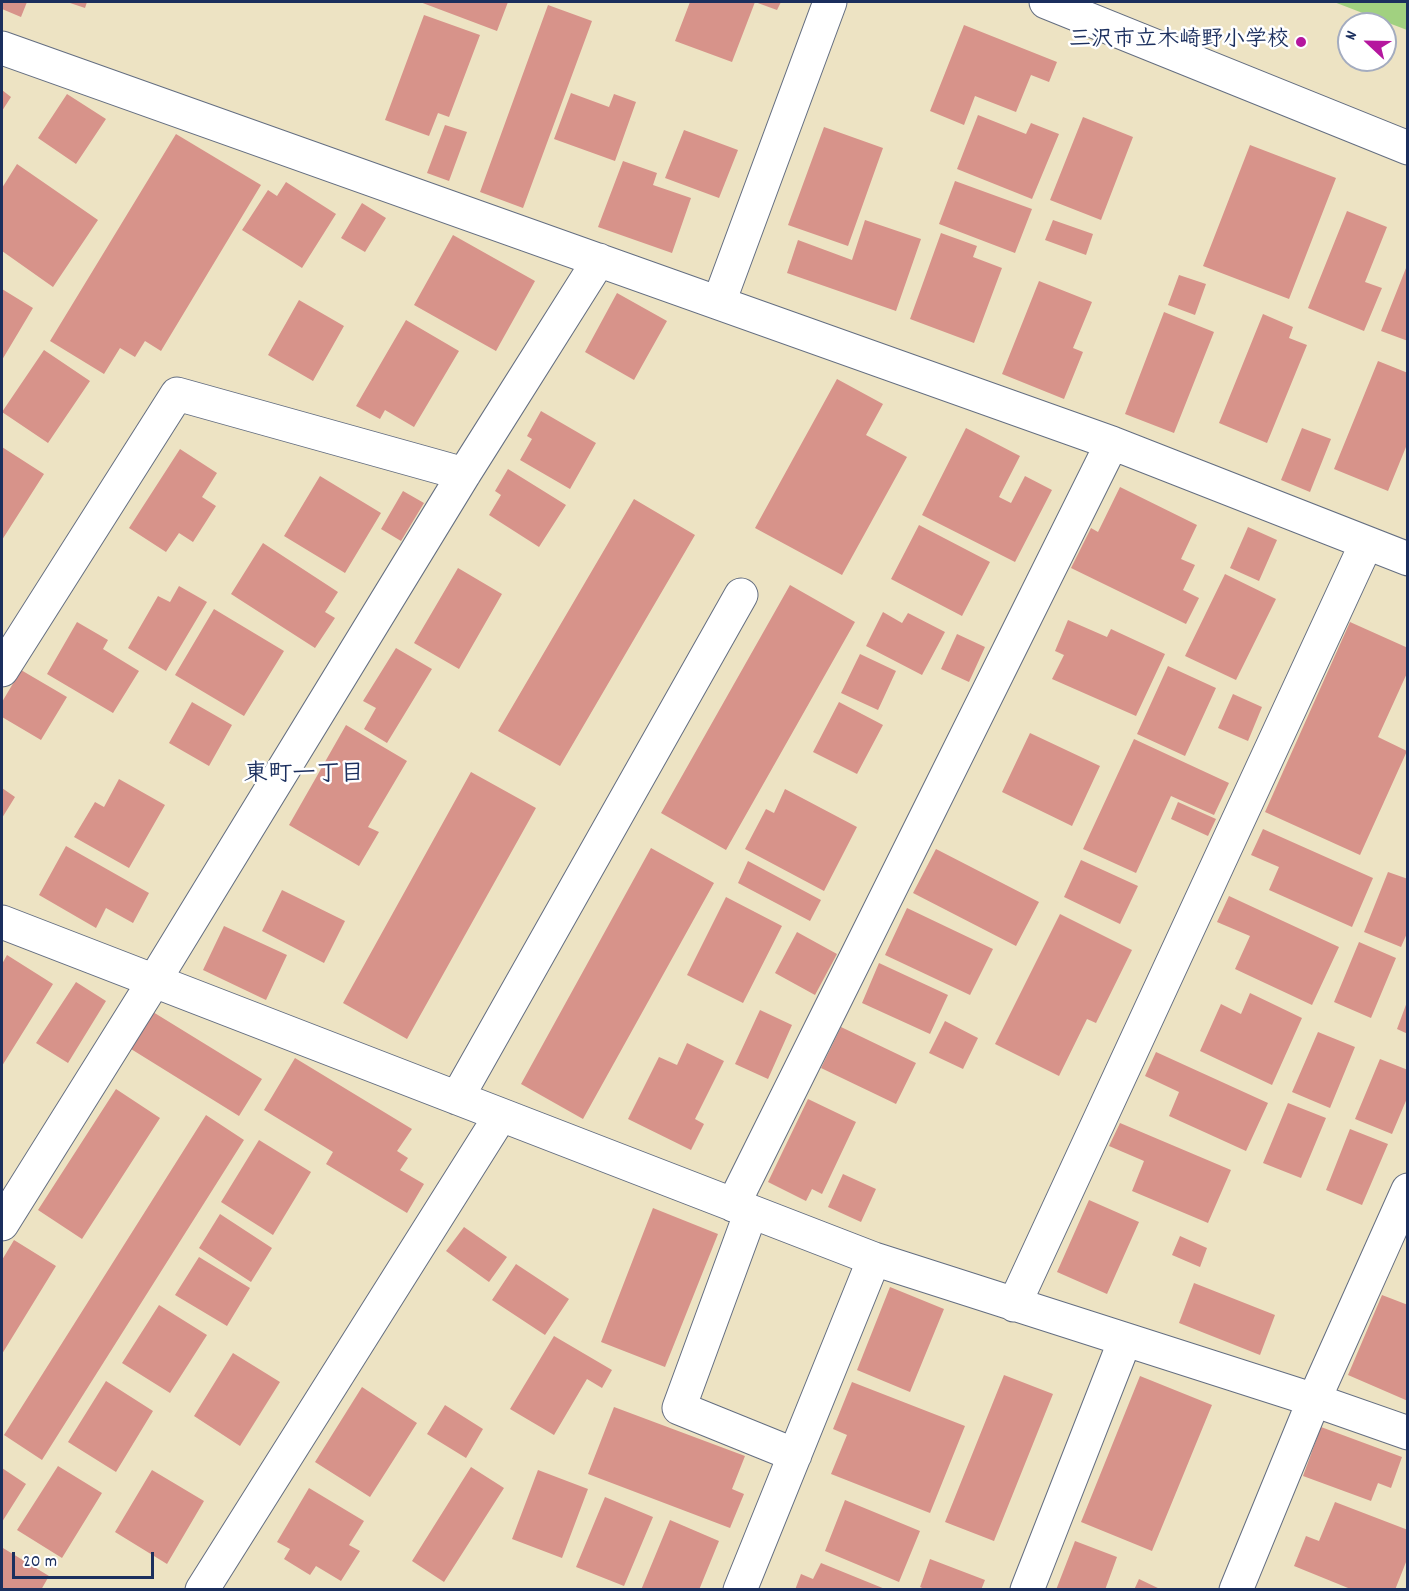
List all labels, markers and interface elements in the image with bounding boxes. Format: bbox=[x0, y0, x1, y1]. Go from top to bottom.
north arrow bbox=[1337, 12, 1397, 72]
text: N bbox=[1340, 28, 1364, 44]
place label: 三沢市立木崎野小学校 bbox=[1069, 29, 1289, 55]
marker: 三沢市立木崎野小学校 bbox=[1294, 35, 1308, 49]
district label: 東町一丁目 bbox=[244, 763, 364, 791]
scale bar bbox=[15, 1540, 158, 1578]
text: 20 m bbox=[23, 1550, 57, 1575]

